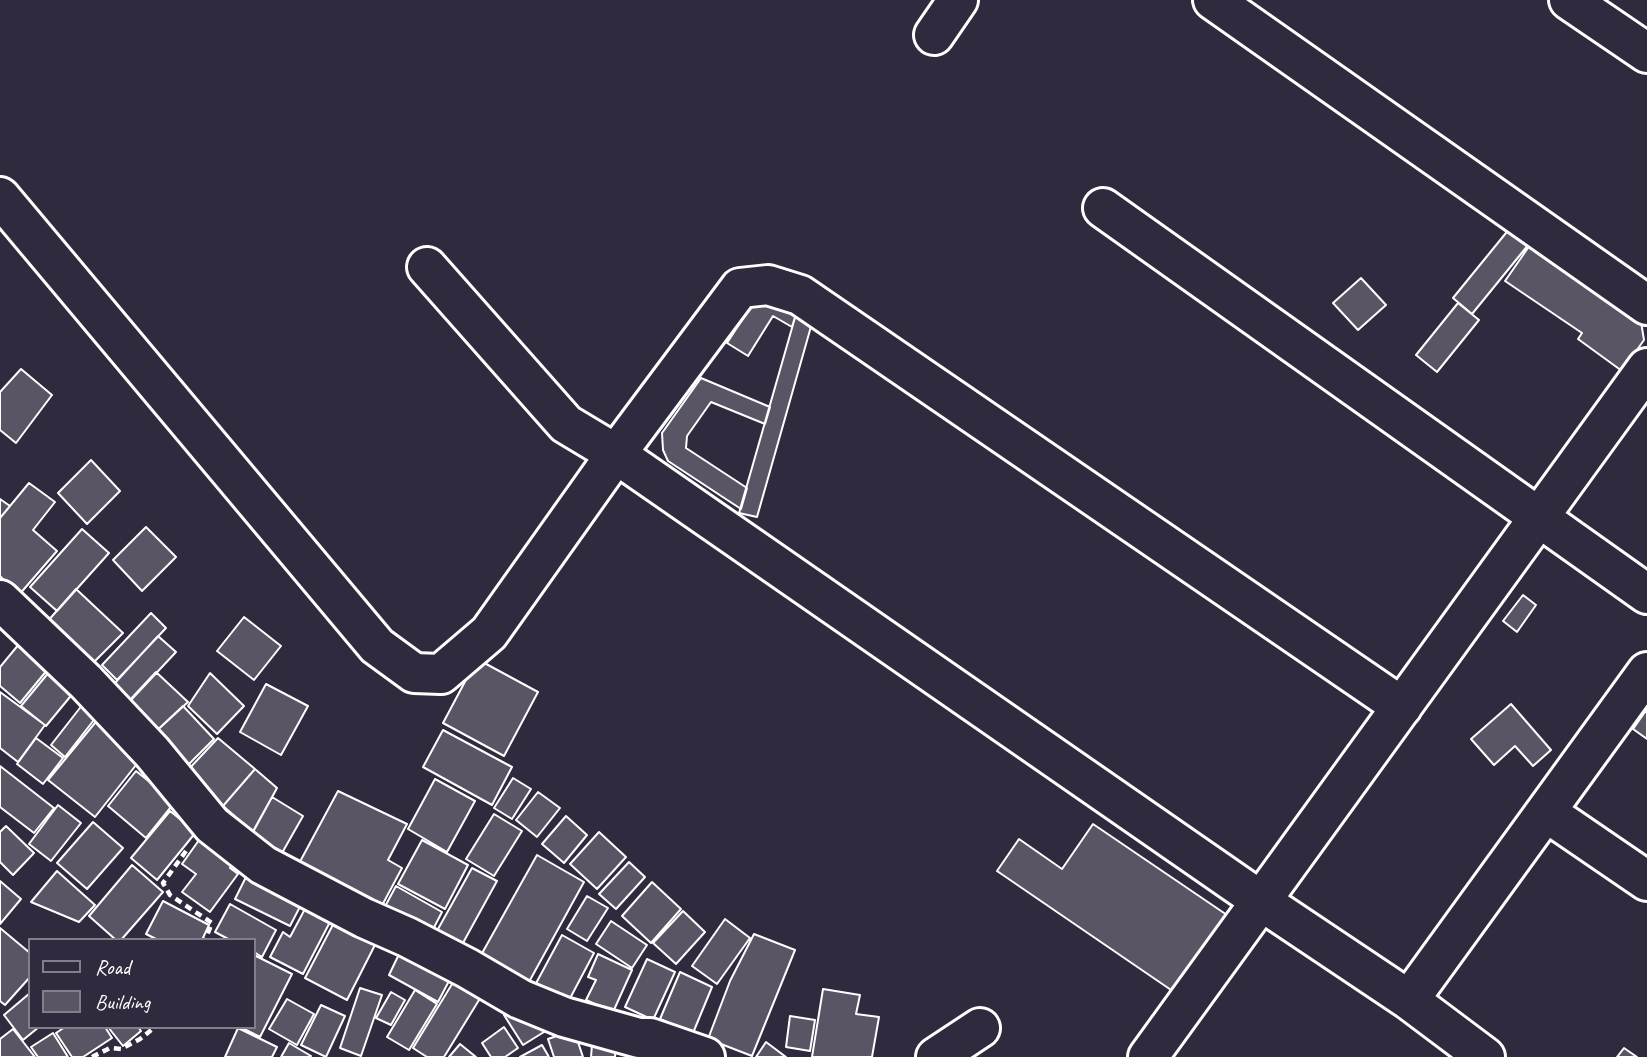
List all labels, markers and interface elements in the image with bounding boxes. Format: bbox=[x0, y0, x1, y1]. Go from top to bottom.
legend bbox=[28, 938, 256, 1029]
text: Road bbox=[95, 954, 130, 980]
text: Building bbox=[95, 989, 150, 1015]

